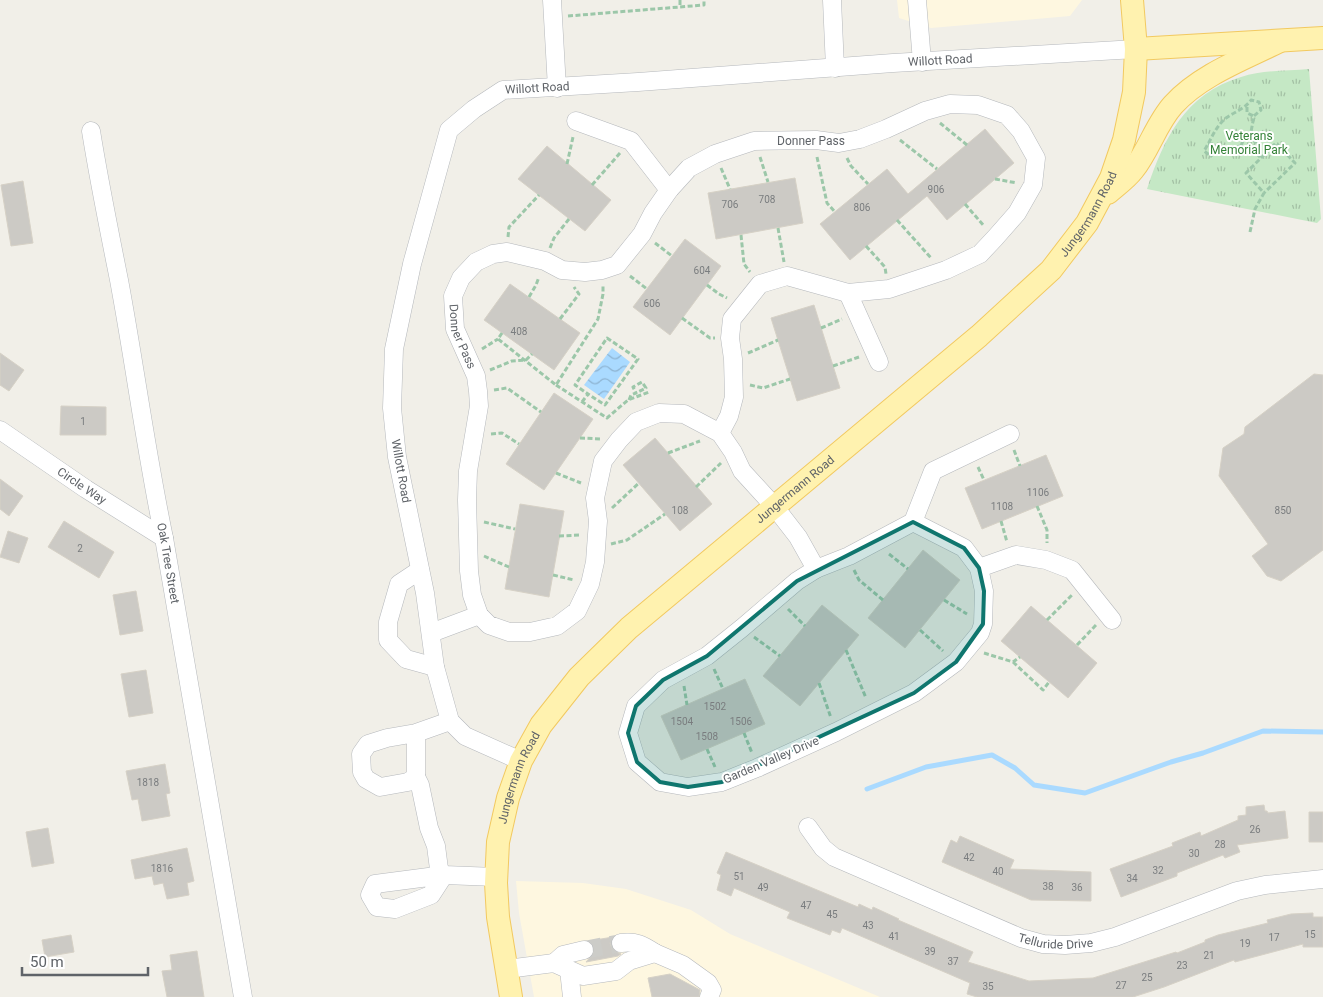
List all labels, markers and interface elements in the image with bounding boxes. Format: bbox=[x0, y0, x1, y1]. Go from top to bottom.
street label: Willott Road bbox=[908, 51, 973, 69]
street label: Willott Road bbox=[505, 79, 570, 97]
park label: Veterans Memorial Park bbox=[1210, 129, 1289, 157]
street label: Donner Pass bbox=[777, 134, 845, 148]
street label: Jungermann Road bbox=[1057, 170, 1120, 259]
house number: 906 bbox=[928, 184, 945, 195]
house number: 708 bbox=[759, 194, 776, 205]
house number: 706 bbox=[722, 199, 739, 210]
house number: 806 bbox=[854, 202, 871, 213]
house number: 604 bbox=[694, 265, 711, 276]
house number: 606 bbox=[644, 298, 661, 309]
street label: Donner Pass bbox=[447, 304, 479, 371]
house number: 408 bbox=[511, 326, 528, 337]
house number: 1 bbox=[80, 416, 86, 427]
street label: Willott Road bbox=[388, 438, 414, 504]
street label: Jungermann Road bbox=[753, 453, 837, 526]
street label: Circle Way bbox=[55, 464, 109, 507]
house number: 1106 bbox=[1027, 487, 1050, 498]
house number: 1108 bbox=[991, 501, 1014, 512]
house number: 108 bbox=[672, 505, 689, 516]
house number: 850 bbox=[1275, 505, 1292, 516]
street label: Oak Tree Street bbox=[154, 521, 182, 605]
house number: 2 bbox=[77, 543, 83, 554]
house number: 1502 bbox=[704, 701, 727, 712]
house number: 1504 bbox=[671, 716, 694, 727]
house number: 1506 bbox=[730, 716, 753, 727]
street label: Jungermann Road bbox=[495, 729, 543, 825]
house number: 1508 bbox=[696, 731, 719, 742]
street label: Garden Valley Drive bbox=[721, 733, 821, 787]
house number: 1818 bbox=[137, 777, 160, 788]
house number: 26 bbox=[1249, 824, 1261, 835]
house number: 28 bbox=[1214, 839, 1226, 850]
house number: 30 bbox=[1188, 848, 1200, 859]
house number: 42 bbox=[963, 852, 975, 863]
house number: 1816 bbox=[151, 863, 174, 874]
house number: 32 bbox=[1152, 865, 1164, 876]
house number: 40 bbox=[992, 866, 1004, 877]
house number: 51 bbox=[733, 871, 745, 882]
house number: 34 bbox=[1126, 873, 1138, 884]
house number: 38 bbox=[1042, 881, 1054, 892]
house number: 49 bbox=[757, 882, 769, 893]
house number: 36 bbox=[1071, 882, 1083, 893]
house number: 47 bbox=[800, 900, 812, 911]
house number: 45 bbox=[826, 909, 838, 920]
house number: 43 bbox=[862, 920, 874, 931]
house number: 15 bbox=[1304, 929, 1316, 940]
house number: 41 bbox=[888, 931, 900, 942]
street label: Telluride Drive bbox=[1017, 931, 1094, 952]
house number: 17 bbox=[1268, 932, 1280, 943]
house number: 19 bbox=[1239, 938, 1251, 949]
scale bar bbox=[22, 944, 149, 976]
house number: 39 bbox=[924, 946, 936, 957]
house number: 21 bbox=[1203, 950, 1215, 961]
text: 50 m bbox=[30, 953, 64, 971]
house number: 37 bbox=[947, 956, 959, 967]
house number: 23 bbox=[1176, 960, 1188, 971]
house number: 25 bbox=[1141, 972, 1153, 983]
house number: 27 bbox=[1115, 980, 1127, 991]
house number: 35 bbox=[982, 981, 994, 992]

